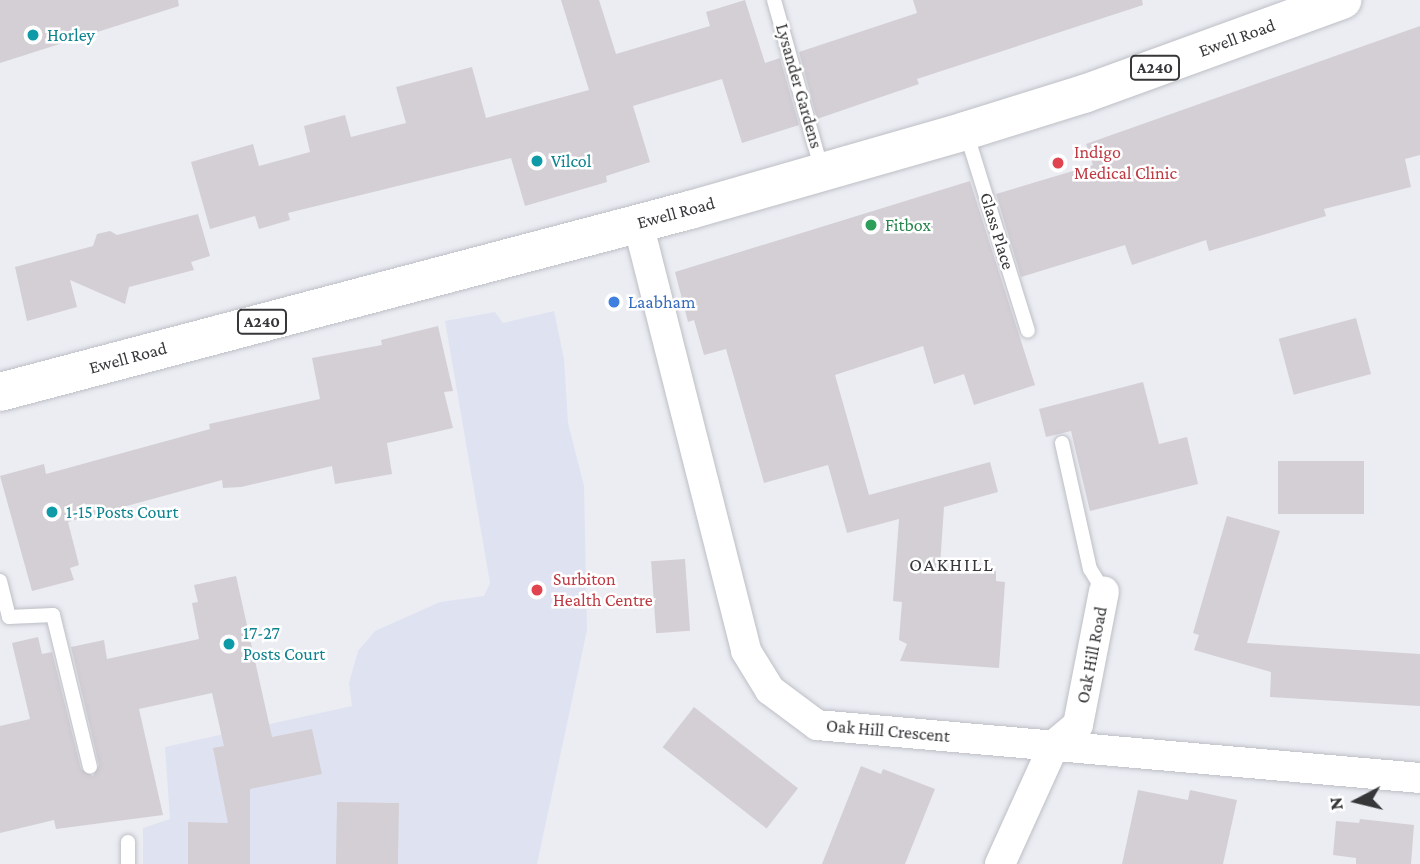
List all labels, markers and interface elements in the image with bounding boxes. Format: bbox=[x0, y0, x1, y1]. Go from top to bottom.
street label: Ewell Road bbox=[1196, 14, 1278, 62]
street label: Lysander Gardens bbox=[771, 21, 827, 151]
place label: Horley bbox=[47, 24, 95, 46]
marker: Horley bbox=[25, 27, 41, 43]
road number: A240 bbox=[1129, 55, 1181, 80]
place label: Indigo Medical Clinic bbox=[1074, 142, 1177, 184]
place label: Vilcol bbox=[551, 150, 591, 172]
marker: Vilcol bbox=[529, 153, 545, 169]
marker: Indigo Medical Clinic bbox=[1048, 153, 1068, 173]
street label: Glass Place bbox=[975, 190, 1019, 272]
street label: Ewell Road bbox=[635, 192, 717, 234]
place label: Fitbox bbox=[885, 214, 931, 236]
marker: Fitbox bbox=[863, 217, 879, 233]
place label: Laabham bbox=[628, 291, 695, 313]
marker: Laabham bbox=[606, 294, 622, 310]
road number: A240 bbox=[236, 310, 288, 334]
street label: Ewell Road bbox=[87, 337, 169, 379]
place label: 1-15 Posts Court bbox=[66, 501, 178, 523]
marker: 1-15 Posts Court bbox=[44, 504, 60, 520]
district label: OAKHILL bbox=[910, 554, 994, 576]
place label: Surbiton Health Centre bbox=[553, 569, 653, 612]
marker: Surbiton Health Centre bbox=[527, 580, 547, 600]
street label: Oak Hill Road bbox=[1072, 605, 1112, 705]
place label: 17-27 Posts Court bbox=[243, 623, 325, 666]
marker: 17-27 Posts Court bbox=[221, 636, 237, 652]
street label: Oak Hill Crescent bbox=[825, 715, 951, 747]
north arrow bbox=[1322, 766, 1392, 836]
text: N bbox=[1324, 796, 1347, 811]

